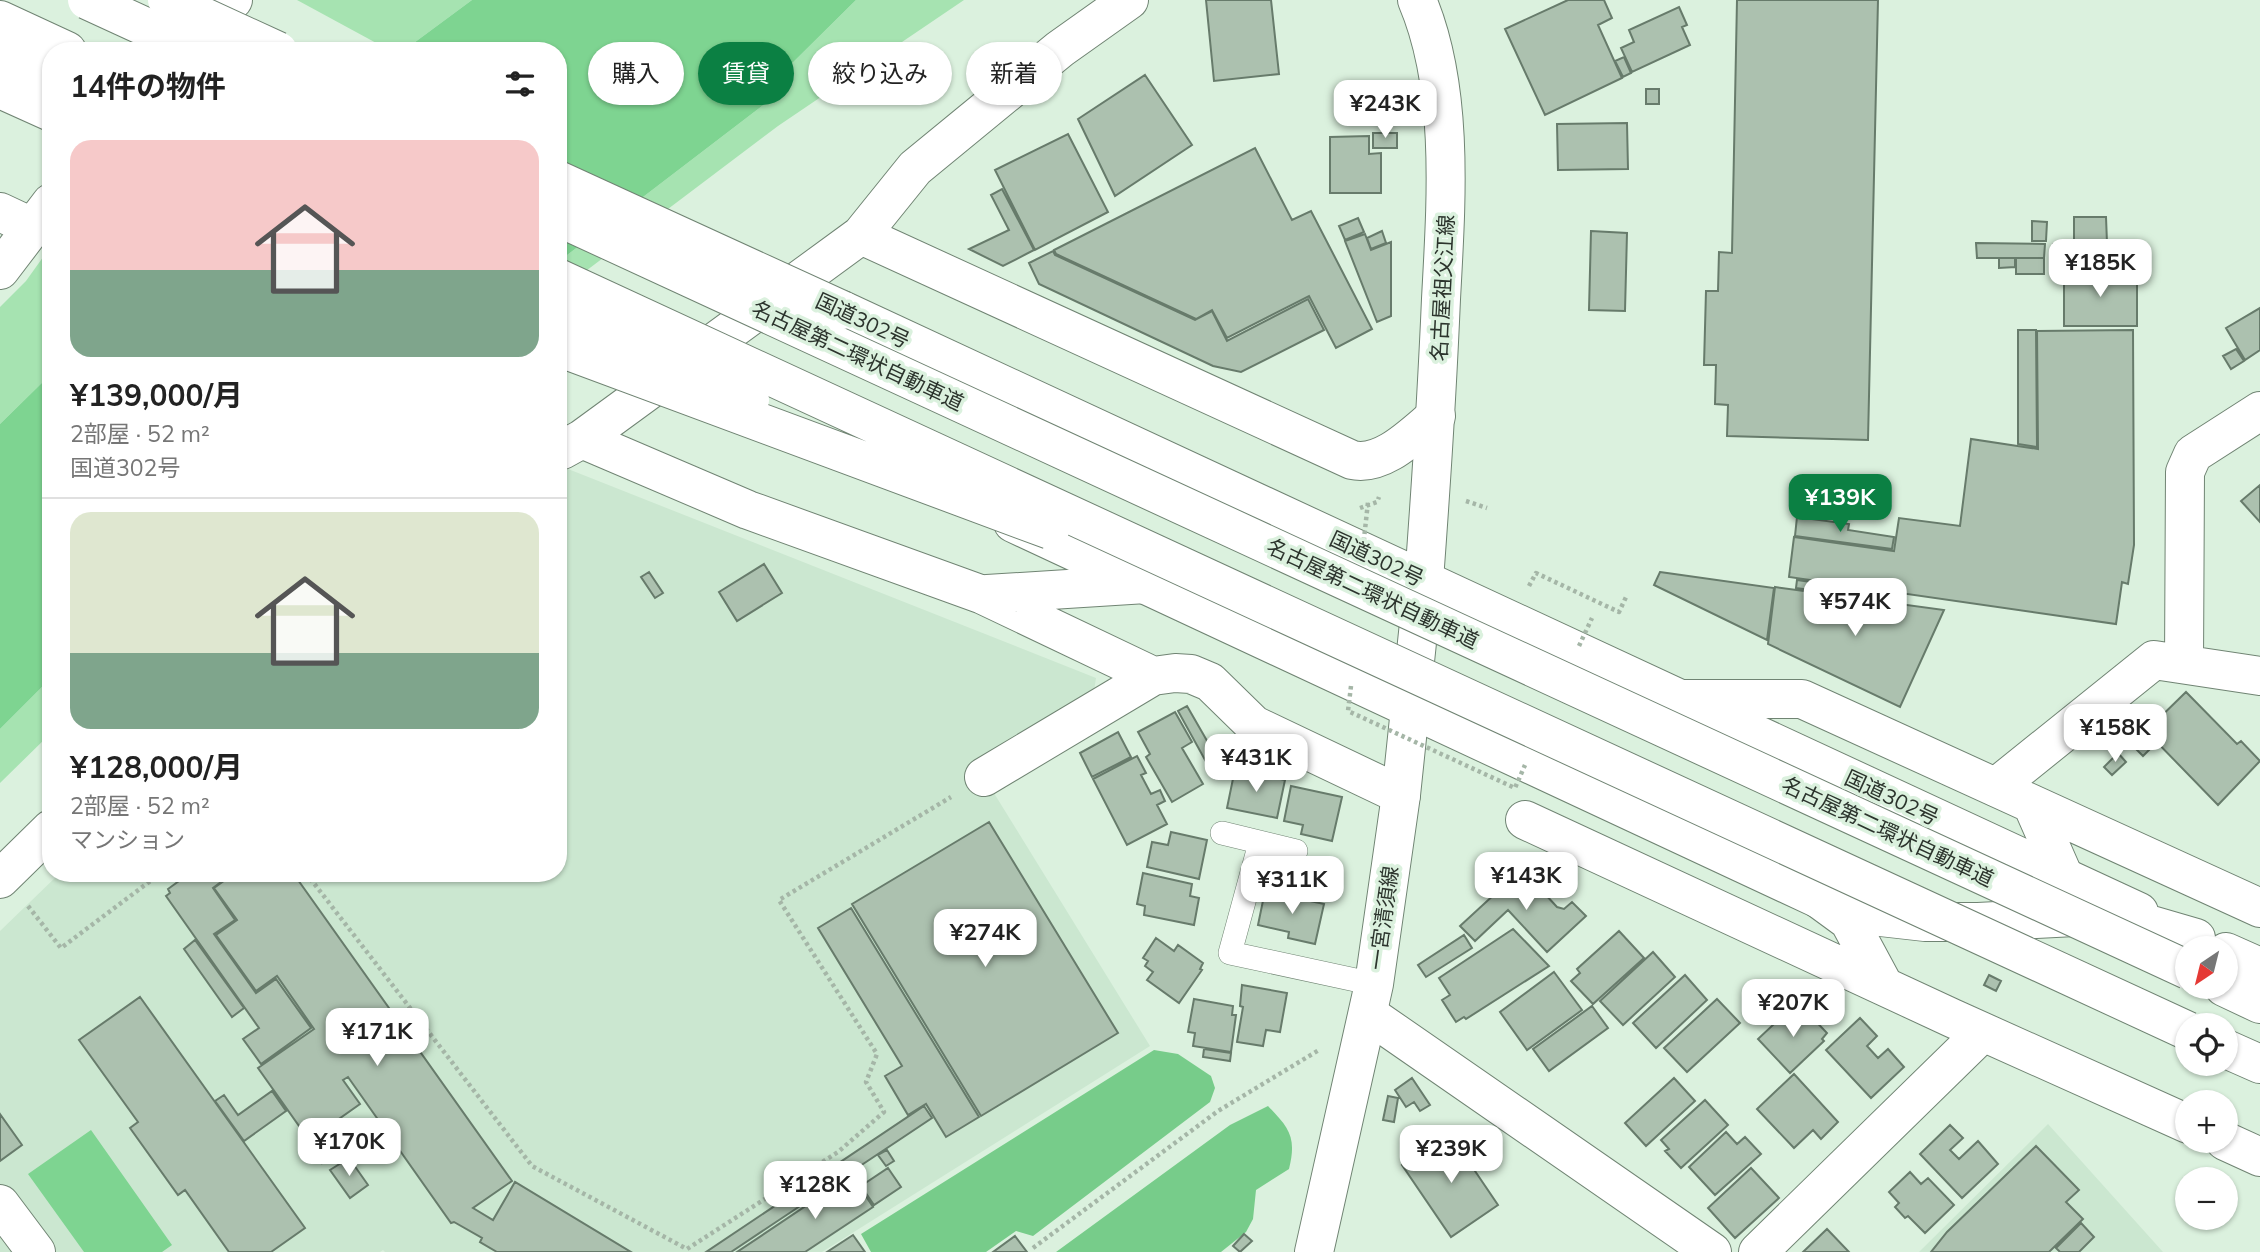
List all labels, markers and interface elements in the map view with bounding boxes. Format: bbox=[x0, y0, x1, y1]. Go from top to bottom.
chip: 購入 bbox=[588, 42, 684, 105]
chip: 賃貸 bbox=[698, 42, 794, 105]
chip: 絞り込み bbox=[808, 42, 952, 105]
chip: 新着 bbox=[966, 42, 1062, 105]
icon: filters bbox=[501, 65, 539, 103]
text: 14件の物件 bbox=[70, 67, 226, 105]
pin: ¥243K bbox=[1336, 80, 1434, 140]
text: ¥243K bbox=[1350, 88, 1420, 117]
icon: home bbox=[242, 186, 368, 312]
street label: 名古屋祖父江線 bbox=[1425, 214, 1459, 362]
pin: ¥185K bbox=[2051, 240, 2149, 299]
text: ¥185K bbox=[2065, 247, 2135, 276]
street label: 国道302号 bbox=[812, 287, 914, 353]
street label: 名古屋第二環状自動車道 bbox=[748, 294, 968, 416]
text: ¥139,000/月 bbox=[70, 376, 243, 414]
text: 2部屋 · 52 m² bbox=[70, 419, 210, 448]
text: 国道302号 bbox=[70, 453, 180, 482]
pin: ¥139K bbox=[1791, 475, 1889, 534]
text: ¥139K bbox=[1805, 482, 1875, 511]
street label: 国道302号 bbox=[1326, 525, 1428, 591]
street label: 名古屋第二環状自動車道 bbox=[1263, 532, 1483, 654]
icon: home bbox=[242, 558, 368, 684]
pin: ¥574K bbox=[1806, 578, 1904, 638]
text: ¥574K bbox=[1820, 586, 1890, 615]
pin: ¥158K bbox=[2066, 704, 2164, 764]
text: ¥158K bbox=[2080, 712, 2150, 741]
pin: ¥431K bbox=[1207, 734, 1305, 794]
text: ¥431K bbox=[1221, 742, 1291, 771]
text: ¥128,000/月 bbox=[70, 748, 243, 786]
street label: 国道302号 bbox=[1841, 764, 1943, 830]
street label: 名古屋第二環状自動車道 bbox=[1778, 770, 1998, 892]
text: 2部屋 · 52 m² bbox=[70, 791, 210, 820]
text: マンション bbox=[70, 825, 185, 854]
pin: ¥143K bbox=[1477, 852, 1575, 912]
pin: ¥311K bbox=[1243, 856, 1341, 916]
text: ¥143K bbox=[1491, 860, 1561, 889]
text: ¥311K bbox=[1257, 864, 1327, 893]
street label: 一宮清須線 bbox=[1363, 864, 1403, 972]
pin: ¥274K bbox=[936, 909, 1034, 969]
text: ¥274K bbox=[950, 917, 1020, 946]
north arrow bbox=[2175, 936, 2238, 999]
map controls bbox=[2175, 936, 2238, 1230]
pin: ¥207K bbox=[1744, 979, 1842, 1039]
text: ¥207K bbox=[1758, 987, 1828, 1016]
pin: ¥171K bbox=[328, 1009, 426, 1068]
button: locate bbox=[2175, 1013, 2238, 1076]
text: ¥171K bbox=[342, 1016, 412, 1045]
button: + bbox=[2175, 1090, 2238, 1153]
pin: ¥170K bbox=[300, 1118, 398, 1178]
text: ¥170K bbox=[314, 1126, 384, 1155]
pin: ¥239K bbox=[1402, 1126, 1500, 1185]
text: ¥239K bbox=[1416, 1133, 1486, 1162]
pin: ¥128K bbox=[766, 1162, 864, 1221]
button: − bbox=[2175, 1167, 2238, 1230]
text: ¥128K bbox=[780, 1169, 850, 1198]

